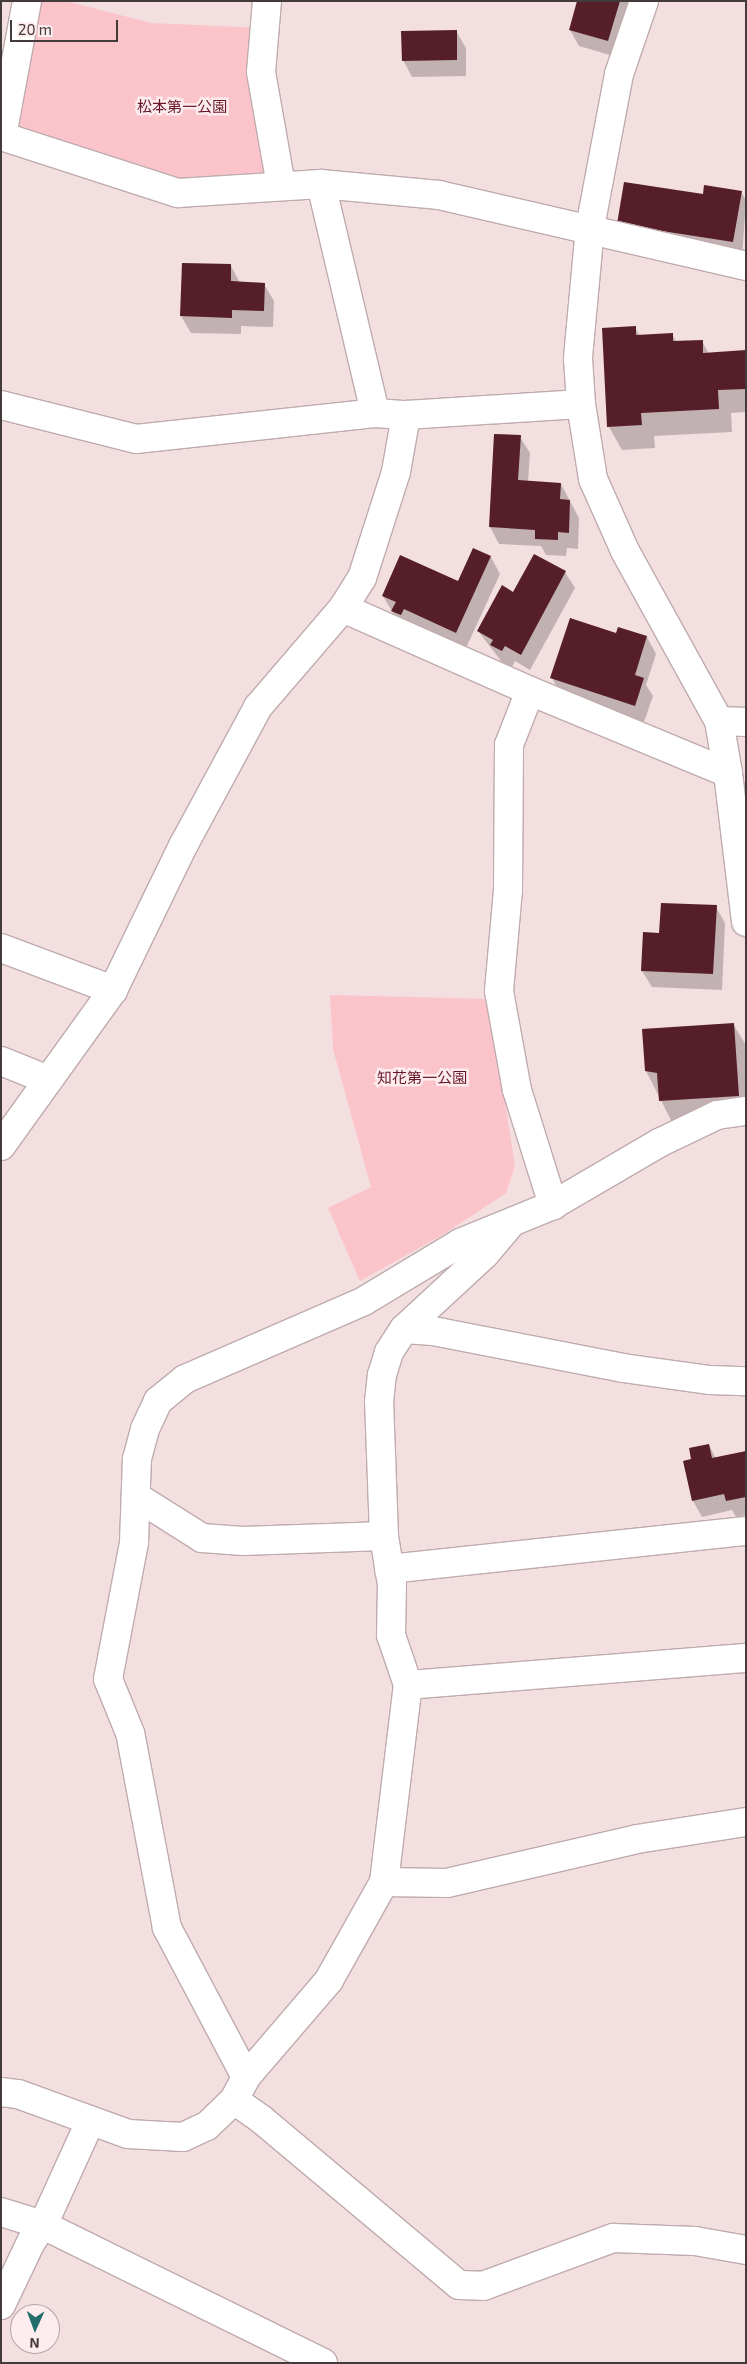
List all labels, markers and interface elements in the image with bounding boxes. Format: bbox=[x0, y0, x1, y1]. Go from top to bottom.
scale bar bbox=[12, 10, 120, 42]
text: 20 m bbox=[18, 20, 52, 38]
park label: 松本第一公園 bbox=[137, 98, 227, 116]
park label: 知花第一公園 bbox=[377, 1069, 467, 1087]
north arrow bbox=[10, 2304, 60, 2354]
text: N bbox=[29, 2335, 40, 2352]

